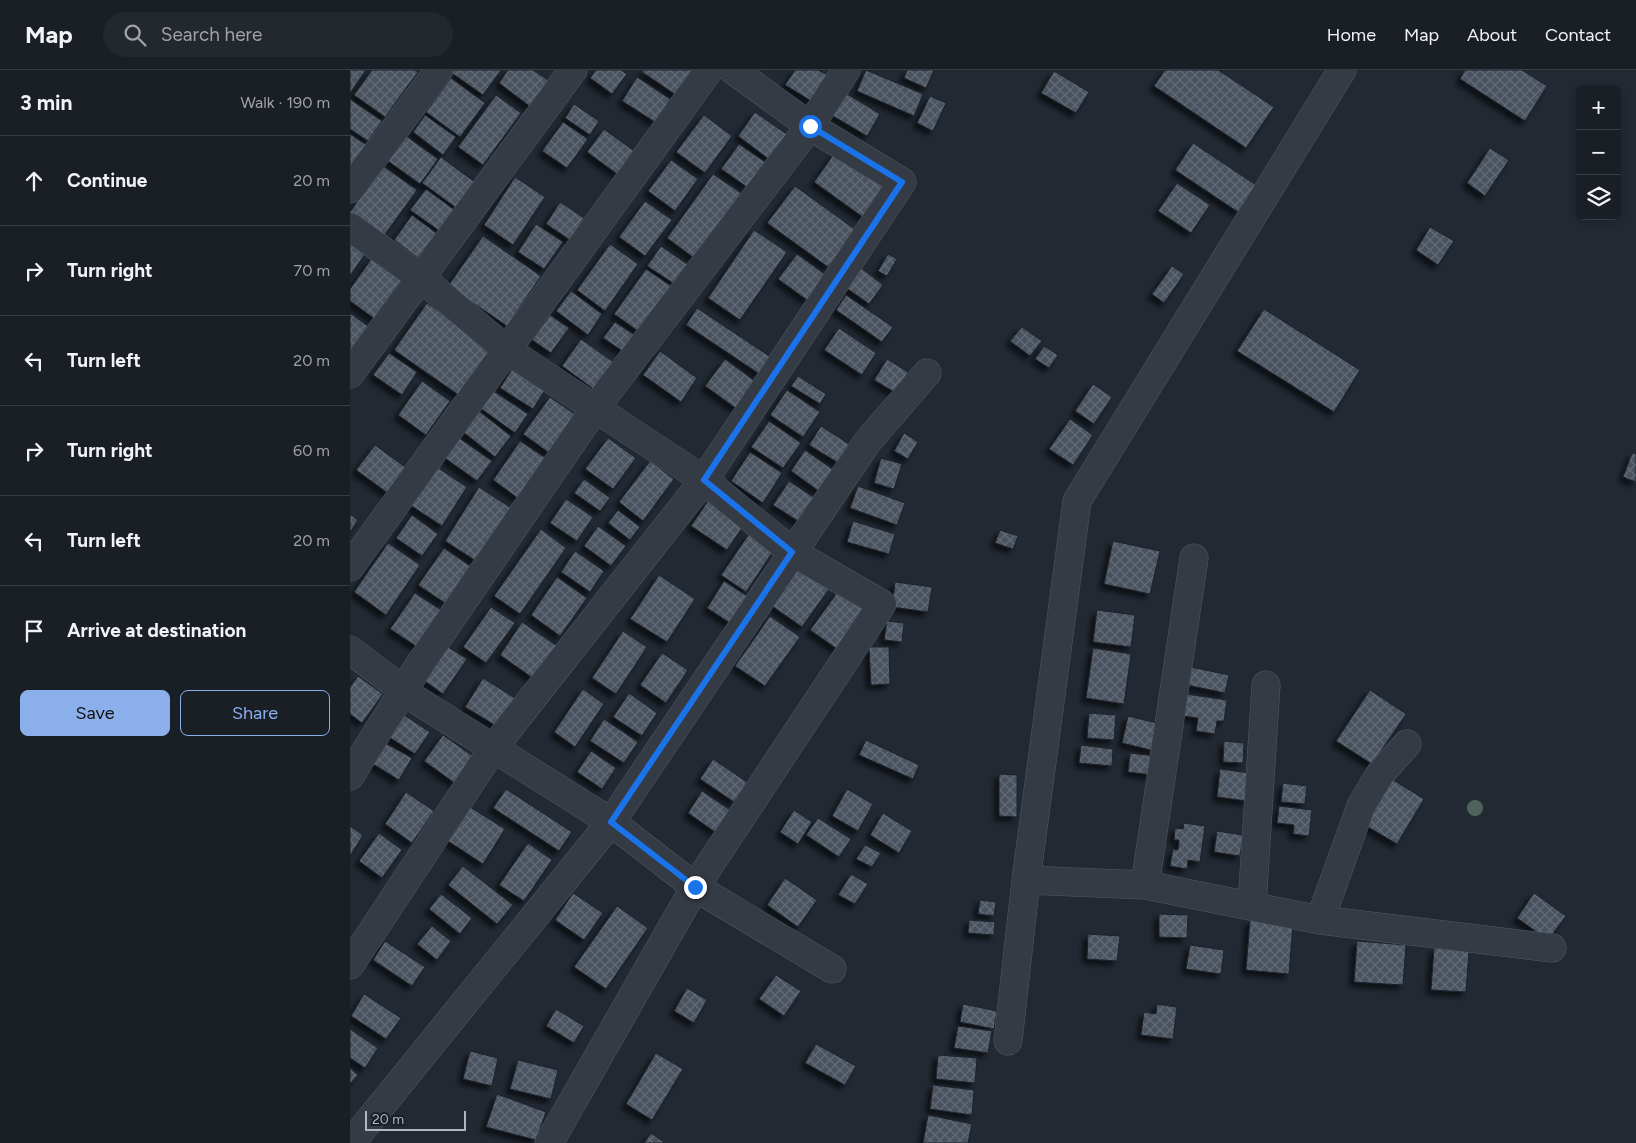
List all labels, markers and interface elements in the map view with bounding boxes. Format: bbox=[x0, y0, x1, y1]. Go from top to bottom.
search box bbox=[103, 12, 453, 57]
text: Map bbox=[25, 20, 73, 49]
icon: search bbox=[121, 21, 149, 49]
text: Search here bbox=[161, 23, 262, 46]
text: Home bbox=[1327, 24, 1376, 46]
text: Map bbox=[1404, 24, 1439, 46]
text: About bbox=[1467, 24, 1517, 46]
text: Contact bbox=[1545, 24, 1611, 46]
map controls bbox=[1576, 85, 1621, 220]
button: + bbox=[1576, 85, 1621, 130]
text: 3 min bbox=[20, 90, 72, 115]
text: Walk · 190 m bbox=[240, 93, 330, 112]
route start bbox=[799, 115, 822, 138]
button: − bbox=[1576, 130, 1621, 175]
icon: ahead bbox=[20, 167, 48, 195]
text: Continue bbox=[67, 169, 147, 192]
text: 20 m bbox=[293, 171, 330, 190]
button: layers bbox=[1576, 175, 1621, 220]
icon: right bbox=[20, 257, 48, 285]
text: Turn right bbox=[67, 259, 153, 282]
text: 70 m bbox=[294, 261, 330, 280]
icon: left bbox=[20, 347, 48, 375]
text: Turn left bbox=[67, 349, 141, 372]
text: 20 m bbox=[293, 351, 330, 370]
icon: right bbox=[20, 437, 48, 465]
text: Turn right bbox=[67, 439, 153, 462]
text: 60 m bbox=[293, 441, 330, 460]
icon: left bbox=[20, 527, 48, 555]
text: Turn left bbox=[67, 529, 141, 552]
text: 20 m bbox=[293, 531, 330, 550]
icon: arrive bbox=[20, 617, 48, 645]
text: Arrive at destination bbox=[67, 619, 246, 642]
button: Save bbox=[20, 690, 170, 736]
button: Share bbox=[180, 690, 330, 736]
route end bbox=[684, 876, 707, 899]
scale bar bbox=[365, 1108, 466, 1131]
text: 20 m bbox=[372, 1111, 404, 1128]

